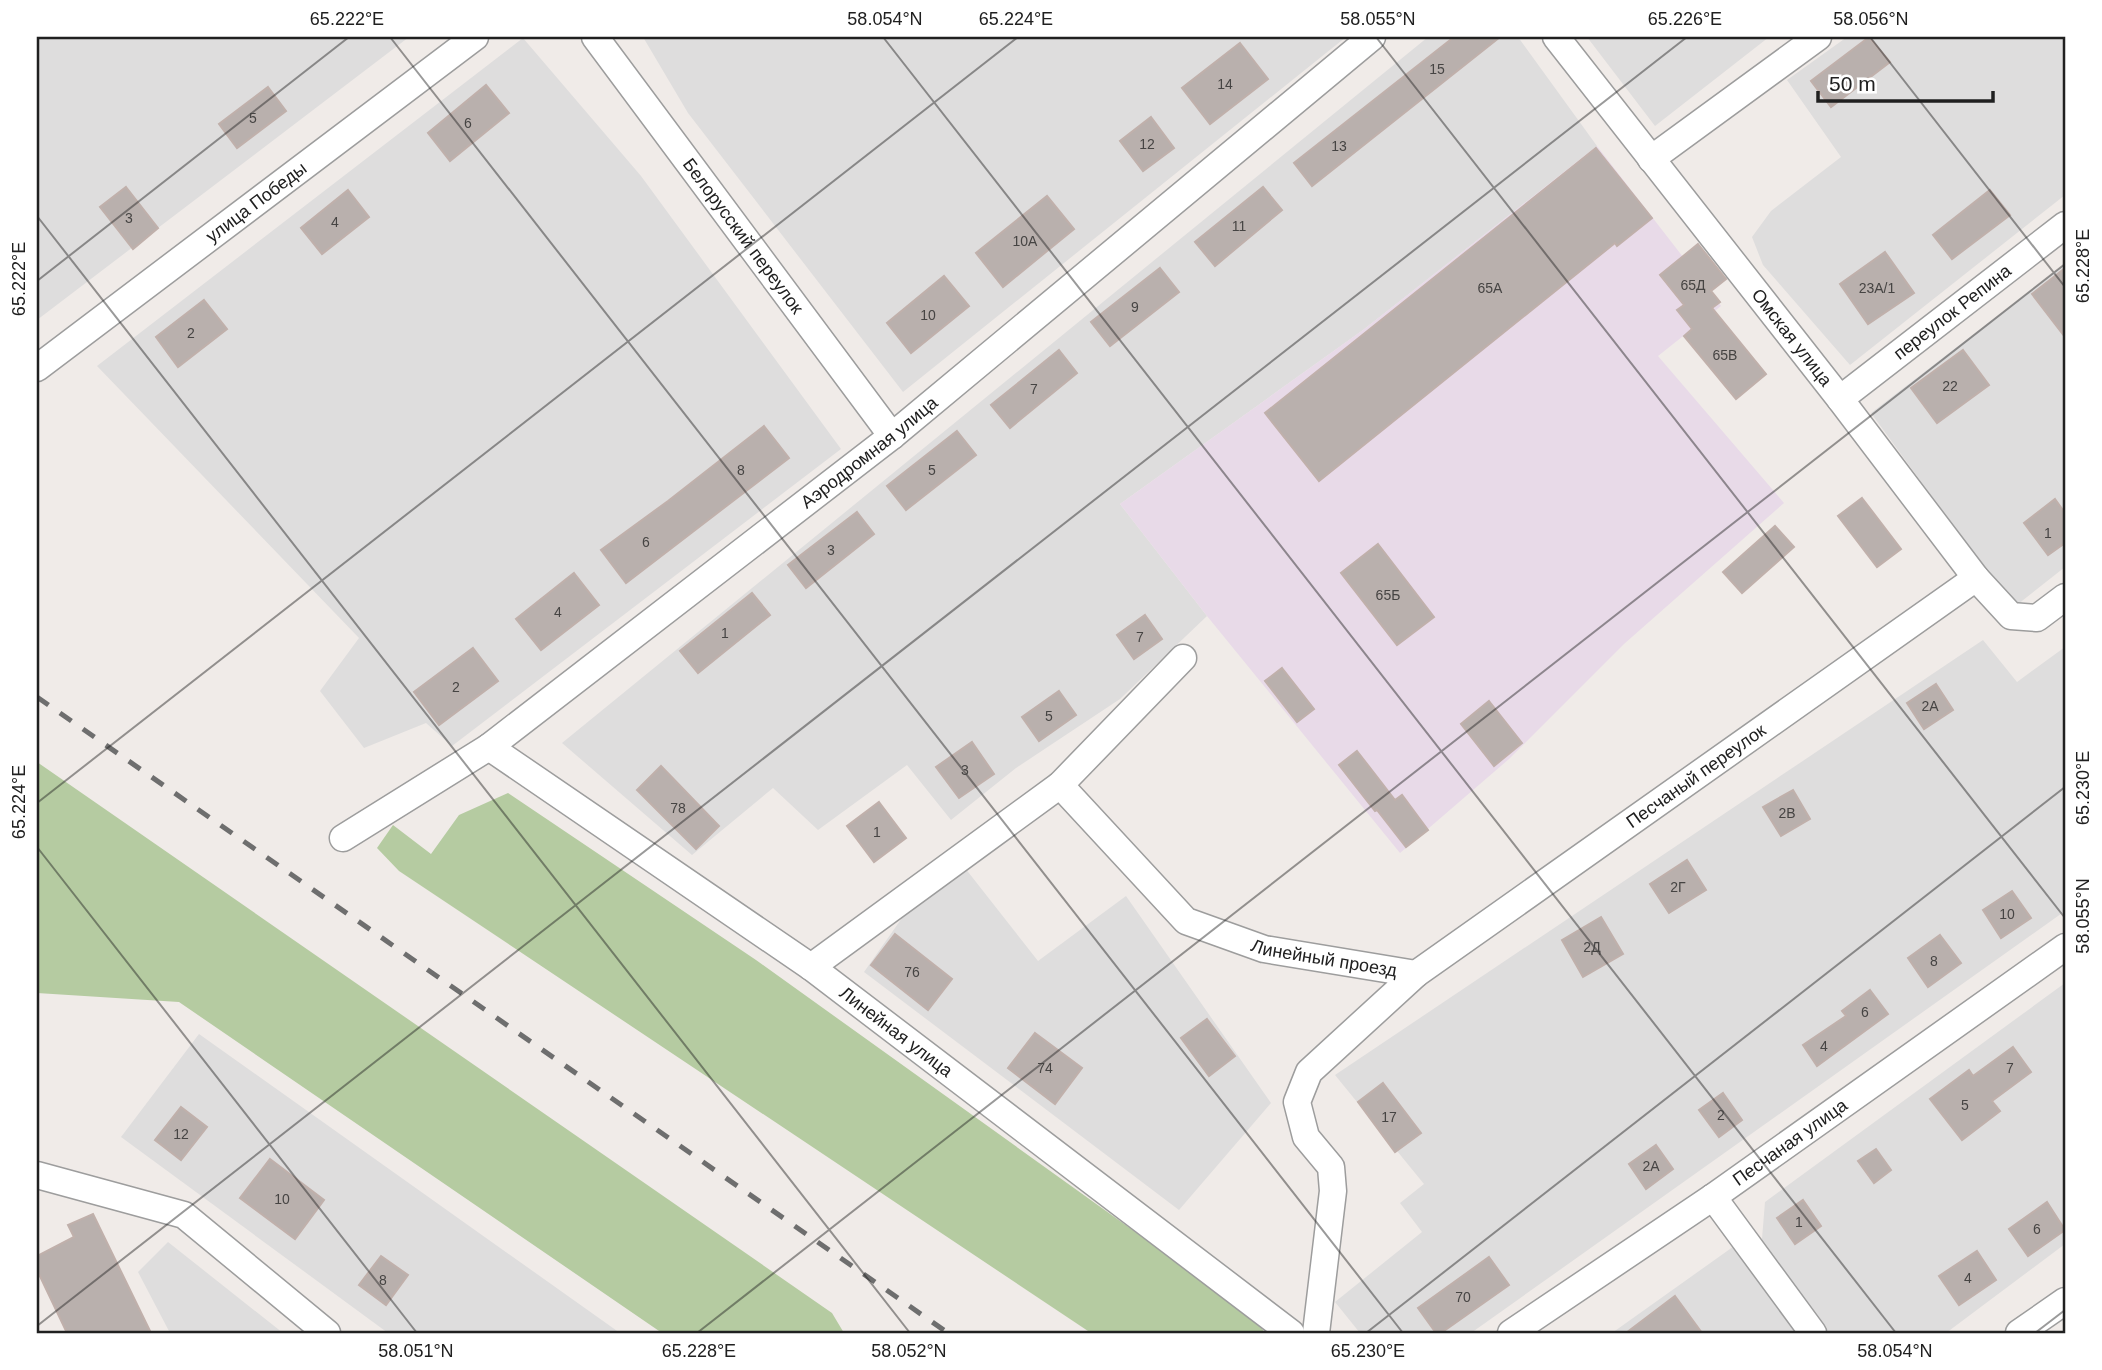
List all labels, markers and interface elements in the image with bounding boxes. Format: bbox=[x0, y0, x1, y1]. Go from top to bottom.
text: 65.222°E bbox=[310, 9, 384, 29]
text: 58.054°N bbox=[847, 9, 923, 29]
text: 65.224°E bbox=[979, 9, 1053, 29]
text: 58.055°N bbox=[1340, 9, 1416, 29]
text: 65.226°E bbox=[1648, 9, 1722, 29]
text: 58.056°N bbox=[1833, 9, 1909, 29]
scale bar bbox=[1818, 60, 1994, 104]
house number: 15 bbox=[1429, 61, 1445, 77]
text: 50 m bbox=[1829, 72, 1876, 95]
house number: 14 bbox=[1217, 76, 1233, 92]
house number: 5 bbox=[249, 110, 257, 126]
house number: 6 bbox=[464, 115, 472, 131]
house number: 12 bbox=[1139, 136, 1155, 152]
house number: 13 bbox=[1331, 138, 1347, 154]
street label: Белорусский переулок bbox=[679, 154, 807, 318]
street label: улица Победы bbox=[202, 158, 311, 247]
house number: 3 bbox=[125, 210, 133, 226]
house number: 4 bbox=[331, 214, 339, 230]
house number: 11 bbox=[1232, 218, 1246, 234]
text: 65.228°E bbox=[2073, 229, 2093, 303]
house number: 10А bbox=[1013, 233, 1038, 249]
text: 65.222°E bbox=[9, 242, 29, 316]
street label: переулок Репина bbox=[1890, 260, 2016, 364]
house number: 65Д bbox=[1680, 277, 1706, 293]
house number: 65А bbox=[1478, 280, 1503, 296]
house number: 23А/1 bbox=[1859, 280, 1896, 296]
street label: Омская улица bbox=[1748, 285, 1837, 391]
house number: 9 bbox=[1131, 299, 1139, 315]
house number: 10 bbox=[920, 307, 936, 323]
house number: 2 bbox=[187, 325, 195, 341]
house number: 65В bbox=[1713, 347, 1737, 363]
house number: 22 bbox=[1942, 378, 1958, 394]
house number: 7 bbox=[1030, 381, 1038, 397]
street label: Аэродромная улица bbox=[797, 392, 942, 513]
house number: 8 bbox=[737, 462, 745, 478]
house number: 5 bbox=[928, 462, 936, 478]
house number: 1 bbox=[2044, 525, 2052, 541]
house number: 6 bbox=[642, 534, 650, 550]
house number: 3 bbox=[827, 542, 835, 558]
house number: 65Б bbox=[1376, 587, 1400, 603]
house number: 4 bbox=[554, 604, 562, 620]
house number: 1 bbox=[721, 625, 729, 641]
house number: 7 bbox=[1136, 629, 1144, 645]
house number: 2 bbox=[452, 679, 460, 695]
house number: 2А bbox=[1921, 698, 1939, 714]
house number: 5 bbox=[1045, 708, 1053, 724]
street label: Песчаный переулок bbox=[1623, 720, 1770, 832]
text: 65.230°E bbox=[2073, 751, 2093, 825]
house number: 3 bbox=[961, 762, 969, 778]
text: 65.224°E bbox=[9, 765, 29, 839]
house number: 78 bbox=[670, 800, 686, 816]
house number: 2В bbox=[1778, 805, 1796, 821]
house number: 1 bbox=[873, 824, 881, 840]
text: 58.055°N bbox=[2073, 878, 2093, 954]
house number: 2Г bbox=[1670, 879, 1686, 895]
house number: 10 bbox=[1999, 906, 2015, 922]
street label: Линейный проезд bbox=[1248, 935, 1399, 981]
house number: 2Д bbox=[1583, 939, 1601, 955]
house number: 8 bbox=[1930, 953, 1938, 969]
house number: 76 bbox=[904, 964, 920, 980]
street label: Линейная улица bbox=[836, 983, 957, 1082]
house number: 6 bbox=[1861, 1004, 1869, 1020]
house number: 4 bbox=[1820, 1038, 1828, 1054]
house number: 74 bbox=[1037, 1060, 1053, 1076]
house number: 7 bbox=[2006, 1060, 2014, 1076]
street label: Песчаная улица bbox=[1729, 1094, 1852, 1190]
house number: 5 bbox=[1961, 1097, 1969, 1113]
house number: 2 bbox=[1717, 1107, 1725, 1123]
house number: 17 bbox=[1381, 1109, 1397, 1125]
house number: 12 bbox=[173, 1126, 189, 1142]
house number: 2А bbox=[1642, 1158, 1660, 1174]
house number: 10 bbox=[274, 1191, 290, 1207]
house number: 1 bbox=[1795, 1214, 1803, 1230]
house number: 6 bbox=[2033, 1221, 2041, 1237]
house number: 4 bbox=[1964, 1270, 1972, 1286]
house number: 8 bbox=[379, 1272, 387, 1288]
house number: 70 bbox=[1455, 1289, 1471, 1305]
text: 58.051°N bbox=[378, 1341, 454, 1361]
text: 65.228°E bbox=[662, 1341, 736, 1361]
text: 58.052°N bbox=[871, 1341, 947, 1361]
text: 65.230°E bbox=[1331, 1341, 1405, 1361]
text: 58.054°N bbox=[1857, 1341, 1933, 1361]

